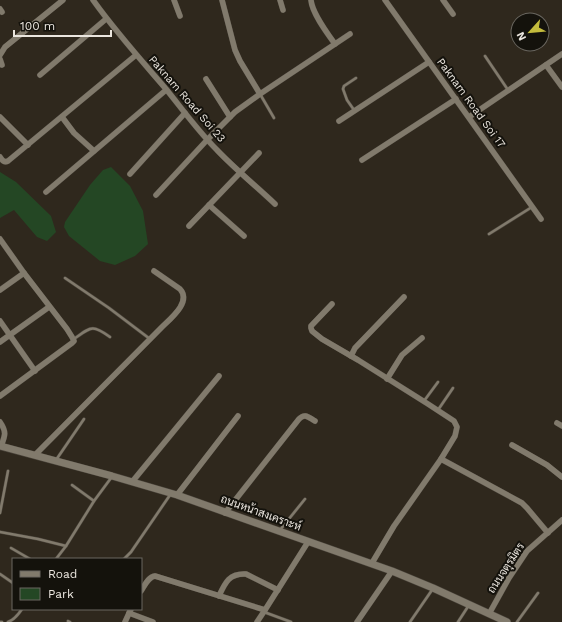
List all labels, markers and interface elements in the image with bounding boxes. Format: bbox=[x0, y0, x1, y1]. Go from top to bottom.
scale bar bbox=[14, 12, 111, 38]
north arrow bbox=[510, 12, 550, 52]
text: 100 m bbox=[20, 19, 55, 33]
text: N bbox=[514, 30, 529, 43]
street label: Paknam Road Soi 23 bbox=[146, 53, 228, 145]
street label: Paknam Road Soi 17 bbox=[434, 56, 508, 150]
street label: ถนนหน้าสงเคราะห์ bbox=[219, 491, 304, 534]
street label: ถนนจตุรมิตร bbox=[485, 540, 529, 597]
legend bbox=[12, 558, 142, 610]
text: Road bbox=[48, 567, 77, 581]
text: Park bbox=[48, 587, 74, 601]

